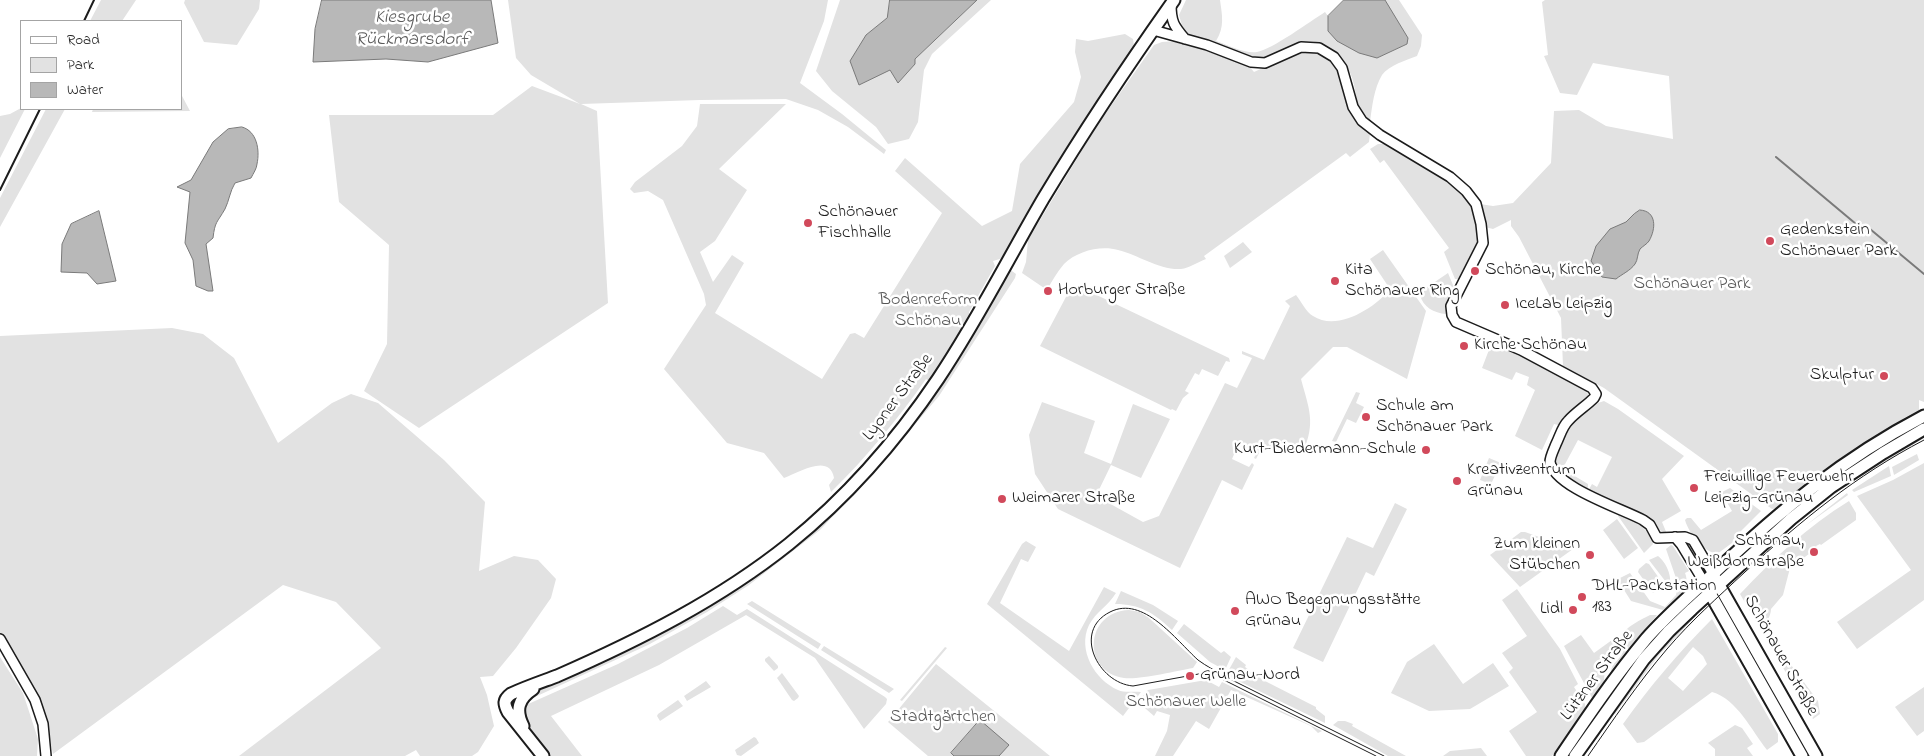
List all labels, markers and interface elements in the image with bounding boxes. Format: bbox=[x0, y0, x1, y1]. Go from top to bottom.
water label: Kiesgrube Rückmarsdorf bbox=[355, 8, 469, 52]
legend bbox=[20, 20, 182, 110]
text: Road bbox=[67, 29, 100, 51]
text: Park bbox=[67, 54, 94, 76]
text: Water bbox=[67, 79, 103, 101]
place label: Schönauer Fischhalle bbox=[818, 202, 898, 244]
marker: Schönauer Fischhalle bbox=[802, 217, 814, 229]
place label: Gedenkstein Schönauer Park bbox=[1780, 220, 1897, 262]
marker: Gedenkstein Schönauer Park bbox=[1764, 235, 1776, 247]
place label: Kita Schönauer Ring bbox=[1345, 260, 1460, 302]
place label: Schönau, Kirche bbox=[1485, 260, 1601, 282]
marker: Schönau, Kirche bbox=[1469, 265, 1481, 277]
park label: Schönauer Park bbox=[1634, 274, 1750, 296]
marker: Kita Schönauer Ring bbox=[1329, 275, 1341, 287]
place label: Horburger Straße bbox=[1058, 280, 1185, 302]
marker: Horburger Straße bbox=[1042, 285, 1054, 297]
park label: Bodenreform Schönau bbox=[879, 290, 977, 332]
place label: IceLab Leipzig bbox=[1515, 294, 1612, 316]
marker: IceLab Leipzig bbox=[1499, 299, 1511, 311]
place label: Kirche Schönau bbox=[1474, 335, 1587, 357]
marker: Kirche Schönau bbox=[1458, 340, 1470, 352]
street label: Lyoner Straße bbox=[859, 350, 939, 446]
place label: Skulptur bbox=[1810, 365, 1874, 387]
marker: Skulptur bbox=[1878, 370, 1890, 382]
place label: Schule am Schönauer Park bbox=[1376, 396, 1493, 438]
marker: Schule am Schönauer Park bbox=[1360, 411, 1372, 423]
place label: Kurt-Biedermann-Schule bbox=[1234, 439, 1416, 461]
marker: Kurt-Biedermann-Schule bbox=[1420, 444, 1432, 456]
place label: Kreativzentrum Grünau bbox=[1467, 460, 1576, 502]
place label: Freiwillige Feuerwehr Leipzig-Grünau bbox=[1704, 467, 1854, 509]
marker: Kreativzentrum Grünau bbox=[1451, 475, 1463, 487]
marker: Freiwillige Feuerwehr Leipzig-Grünau bbox=[1688, 482, 1700, 494]
place label: Weimarer Straße bbox=[1012, 488, 1135, 510]
marker: Weimarer Straße bbox=[996, 493, 1008, 505]
place label: Schönau, Weißdornstraße bbox=[1687, 531, 1804, 574]
place label: Zum kleinen Stübchen bbox=[1493, 534, 1580, 576]
marker: Schönau, Weißdornstraße bbox=[1808, 546, 1820, 558]
marker: Zum kleinen Stübchen bbox=[1584, 549, 1596, 561]
place label: DHL-Packstation 183 bbox=[1592, 576, 1716, 618]
place label: AWO Begegnungsstätte Grünau bbox=[1245, 590, 1421, 632]
marker: DHL-Packstation 183 bbox=[1576, 591, 1588, 603]
street label: Schönauer Straße bbox=[1738, 592, 1822, 720]
place label: Lidl bbox=[1540, 599, 1563, 621]
marker: Lidl bbox=[1567, 604, 1579, 616]
marker: AWO Begegnungsstätte Grünau bbox=[1229, 605, 1241, 617]
street label: Lützner Straße bbox=[1557, 626, 1639, 726]
place label: Grünau-Nord bbox=[1200, 665, 1300, 687]
marker: Grünau-Nord bbox=[1184, 670, 1196, 682]
park label: Schönauer Welle bbox=[1126, 692, 1246, 714]
park label: Stadtgärtchen bbox=[890, 707, 996, 729]

